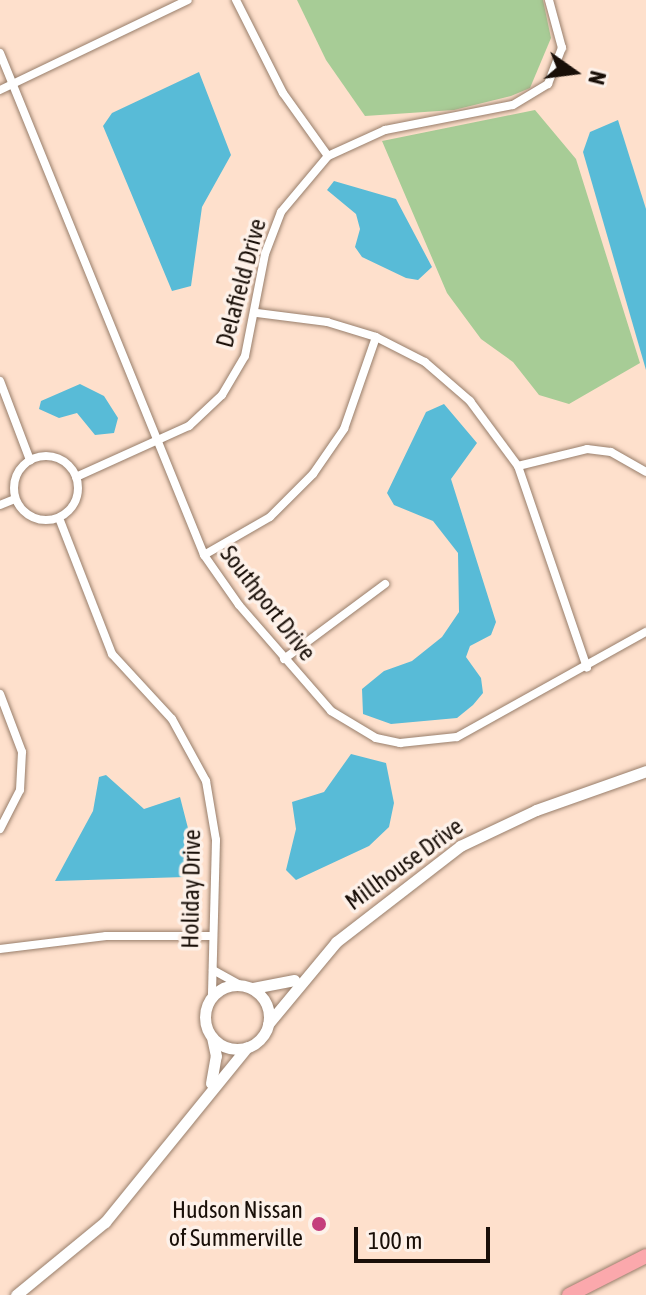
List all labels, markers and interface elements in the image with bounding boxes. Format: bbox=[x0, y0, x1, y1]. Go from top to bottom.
north arrow bbox=[534, 32, 614, 112]
text: N bbox=[583, 68, 611, 87]
street label: Delafield Drive bbox=[210, 215, 272, 351]
street label: Southport Drive bbox=[214, 540, 322, 666]
street label: Millhouse Drive bbox=[340, 812, 468, 916]
street label: Holiday Drive bbox=[176, 829, 206, 949]
place label: Hudson Nissan of Summerville bbox=[169, 1196, 303, 1252]
scale bar bbox=[358, 1211, 494, 1261]
marker: Hudson Nissan of Summerville bbox=[310, 1215, 328, 1233]
text: 100 m bbox=[368, 1227, 422, 1254]

